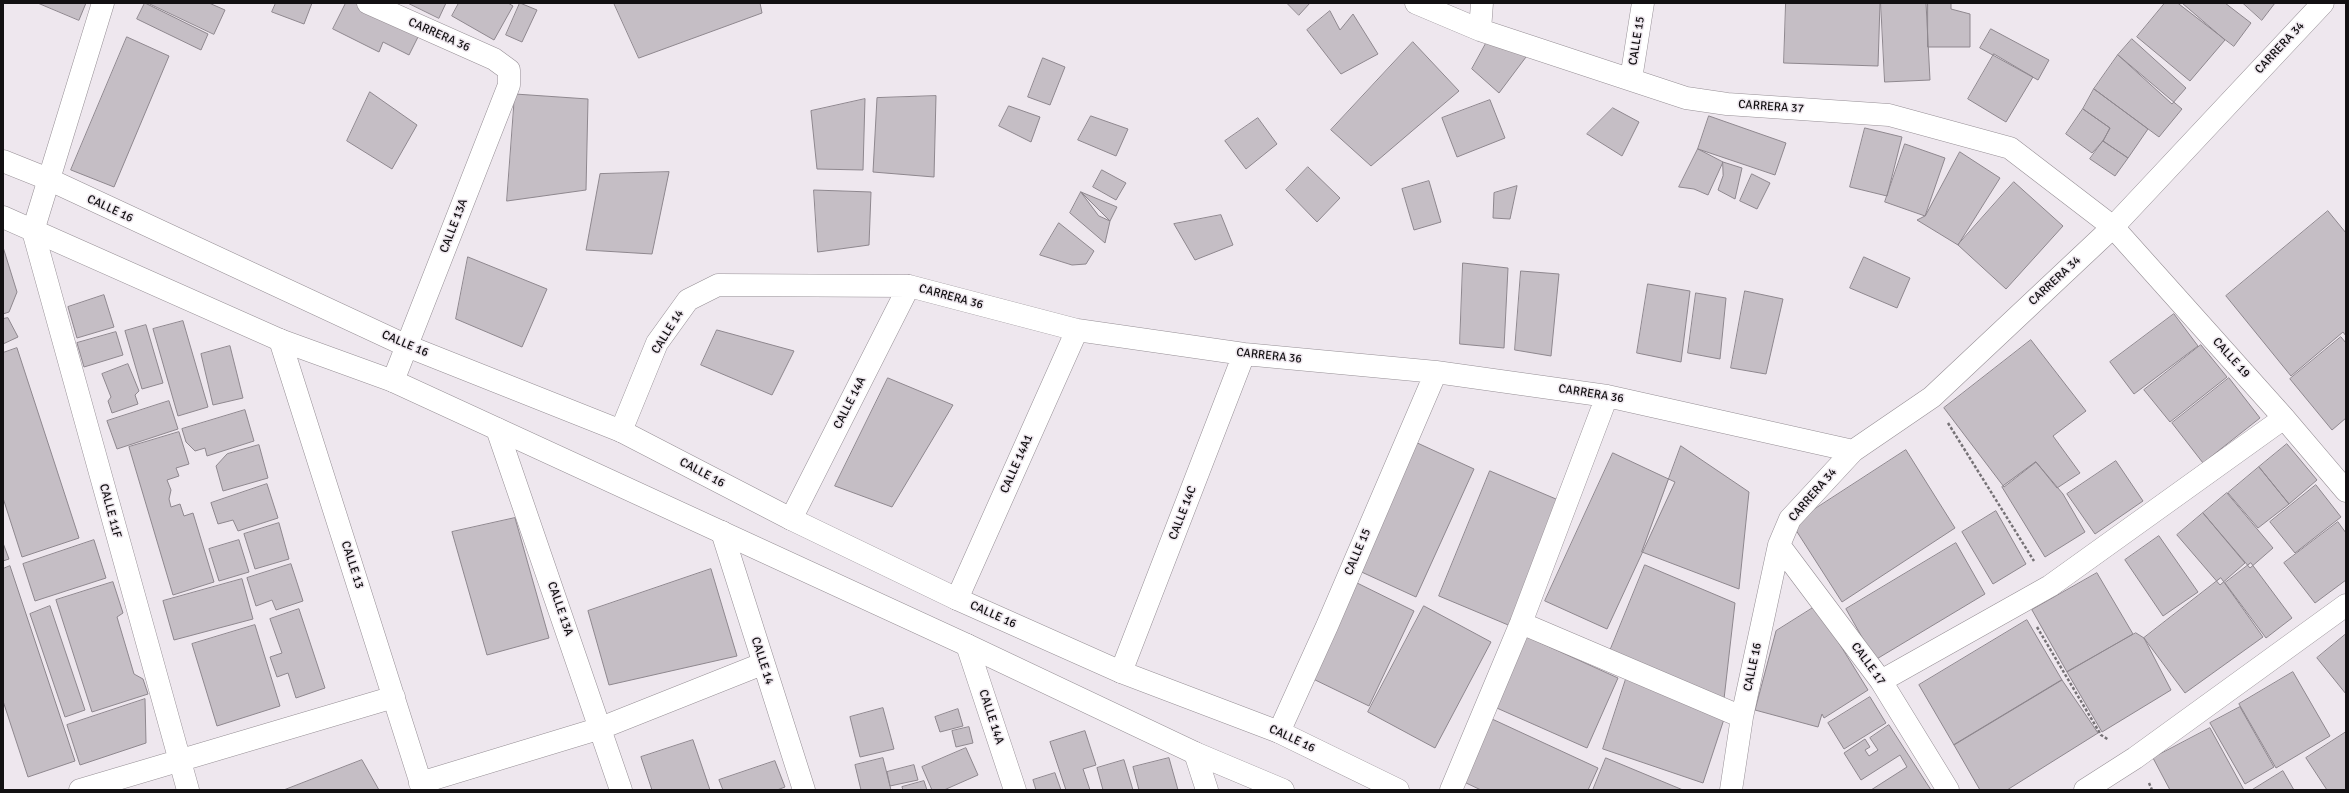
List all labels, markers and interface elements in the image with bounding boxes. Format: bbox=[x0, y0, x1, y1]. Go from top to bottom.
street label: CARRERA 36 bbox=[406, 15, 472, 55]
street label: CALLE 15 bbox=[1626, 16, 1648, 66]
street label: CARRERA 34 bbox=[2252, 19, 2308, 77]
street label: CARRERA 37 bbox=[1738, 98, 1804, 116]
street label: CALLE 16 bbox=[85, 192, 135, 226]
street label: CALLE 13A bbox=[437, 197, 471, 255]
street label: CARRERA 34 bbox=[2026, 253, 2084, 309]
street label: CARRERA 36 bbox=[917, 282, 985, 312]
street label: CALLE 14 bbox=[649, 307, 687, 357]
street label: CALLE 16 bbox=[380, 328, 430, 360]
street label: CALLE 19 bbox=[2209, 335, 2253, 381]
street label: CARRERA 36 bbox=[1235, 345, 1303, 367]
street label: CALLE 14A bbox=[831, 375, 869, 431]
street label: CARRERA 36 bbox=[1557, 382, 1625, 406]
street label: CALLE 14A1 bbox=[998, 432, 1036, 496]
street label: CALLE 16 bbox=[677, 455, 727, 491]
street label: CARRERA 34 bbox=[1786, 465, 1840, 525]
street label: CALLE 11F bbox=[96, 482, 124, 540]
street label: CALLE 14C bbox=[1166, 484, 1200, 542]
street label: CALLE 15 bbox=[1342, 527, 1374, 577]
street label: CALLE 13 bbox=[338, 539, 366, 591]
street label: CALLE 13A bbox=[544, 580, 576, 638]
street label: CALLE 16 bbox=[968, 598, 1018, 632]
street label: CALLE 14 bbox=[748, 635, 776, 687]
street label: CALLE 17 bbox=[1848, 640, 1888, 688]
street label: CALLE 16 bbox=[1741, 641, 1765, 693]
street label: CALLE 14A bbox=[975, 688, 1007, 746]
street label: CALLE 16 bbox=[1267, 722, 1317, 756]

